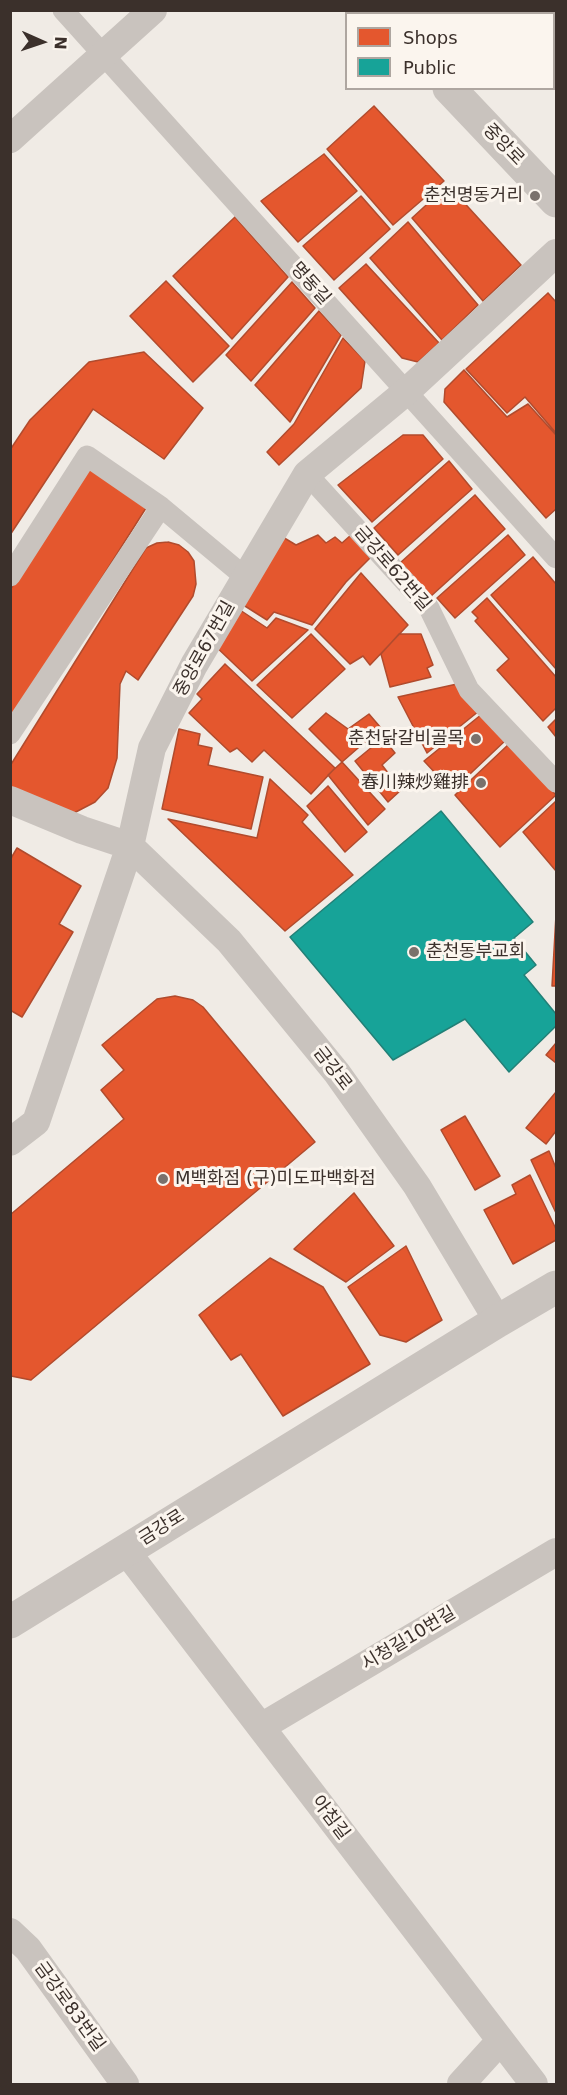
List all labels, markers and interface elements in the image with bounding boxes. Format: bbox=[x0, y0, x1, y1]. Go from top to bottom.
north arrow bbox=[12, 12, 72, 72]
legend bbox=[345, 12, 555, 90]
text: Shops bbox=[403, 27, 458, 48]
text: N bbox=[51, 36, 70, 50]
text: Public bbox=[403, 57, 456, 78]
street label: 중앙로 bbox=[478, 120, 528, 170]
place label: 춘천명동거리 bbox=[424, 185, 523, 207]
marker: 춘천명동거리 bbox=[528, 189, 542, 203]
street label: 명동길 bbox=[285, 258, 335, 310]
street label: 금강로62번길 bbox=[349, 522, 435, 616]
street label: 중앙로67번길 bbox=[170, 598, 240, 700]
place label: 춘천닭갈비골목 bbox=[348, 728, 464, 750]
marker: 춘천닭갈비골목 bbox=[469, 732, 483, 746]
place label: 春川辣炒雞排 bbox=[361, 772, 469, 794]
marker: 春川辣炒雞排 bbox=[474, 776, 488, 790]
place label: 춘천동부교회 bbox=[426, 941, 525, 963]
marker: 춘천동부교회 bbox=[407, 945, 421, 959]
street label: 금강로 bbox=[308, 1043, 356, 1095]
place label: M백화점 (구)미도파백화점 bbox=[175, 1168, 376, 1190]
marker: M백화점 (구)미도파백화점 bbox=[156, 1172, 170, 1186]
street label: 금강로 bbox=[135, 1506, 189, 1550]
street label: 시청길10번길 bbox=[358, 1603, 460, 1675]
street label: 아침길 bbox=[306, 1792, 354, 1844]
street label: 금강로83번길 bbox=[29, 1958, 109, 2056]

